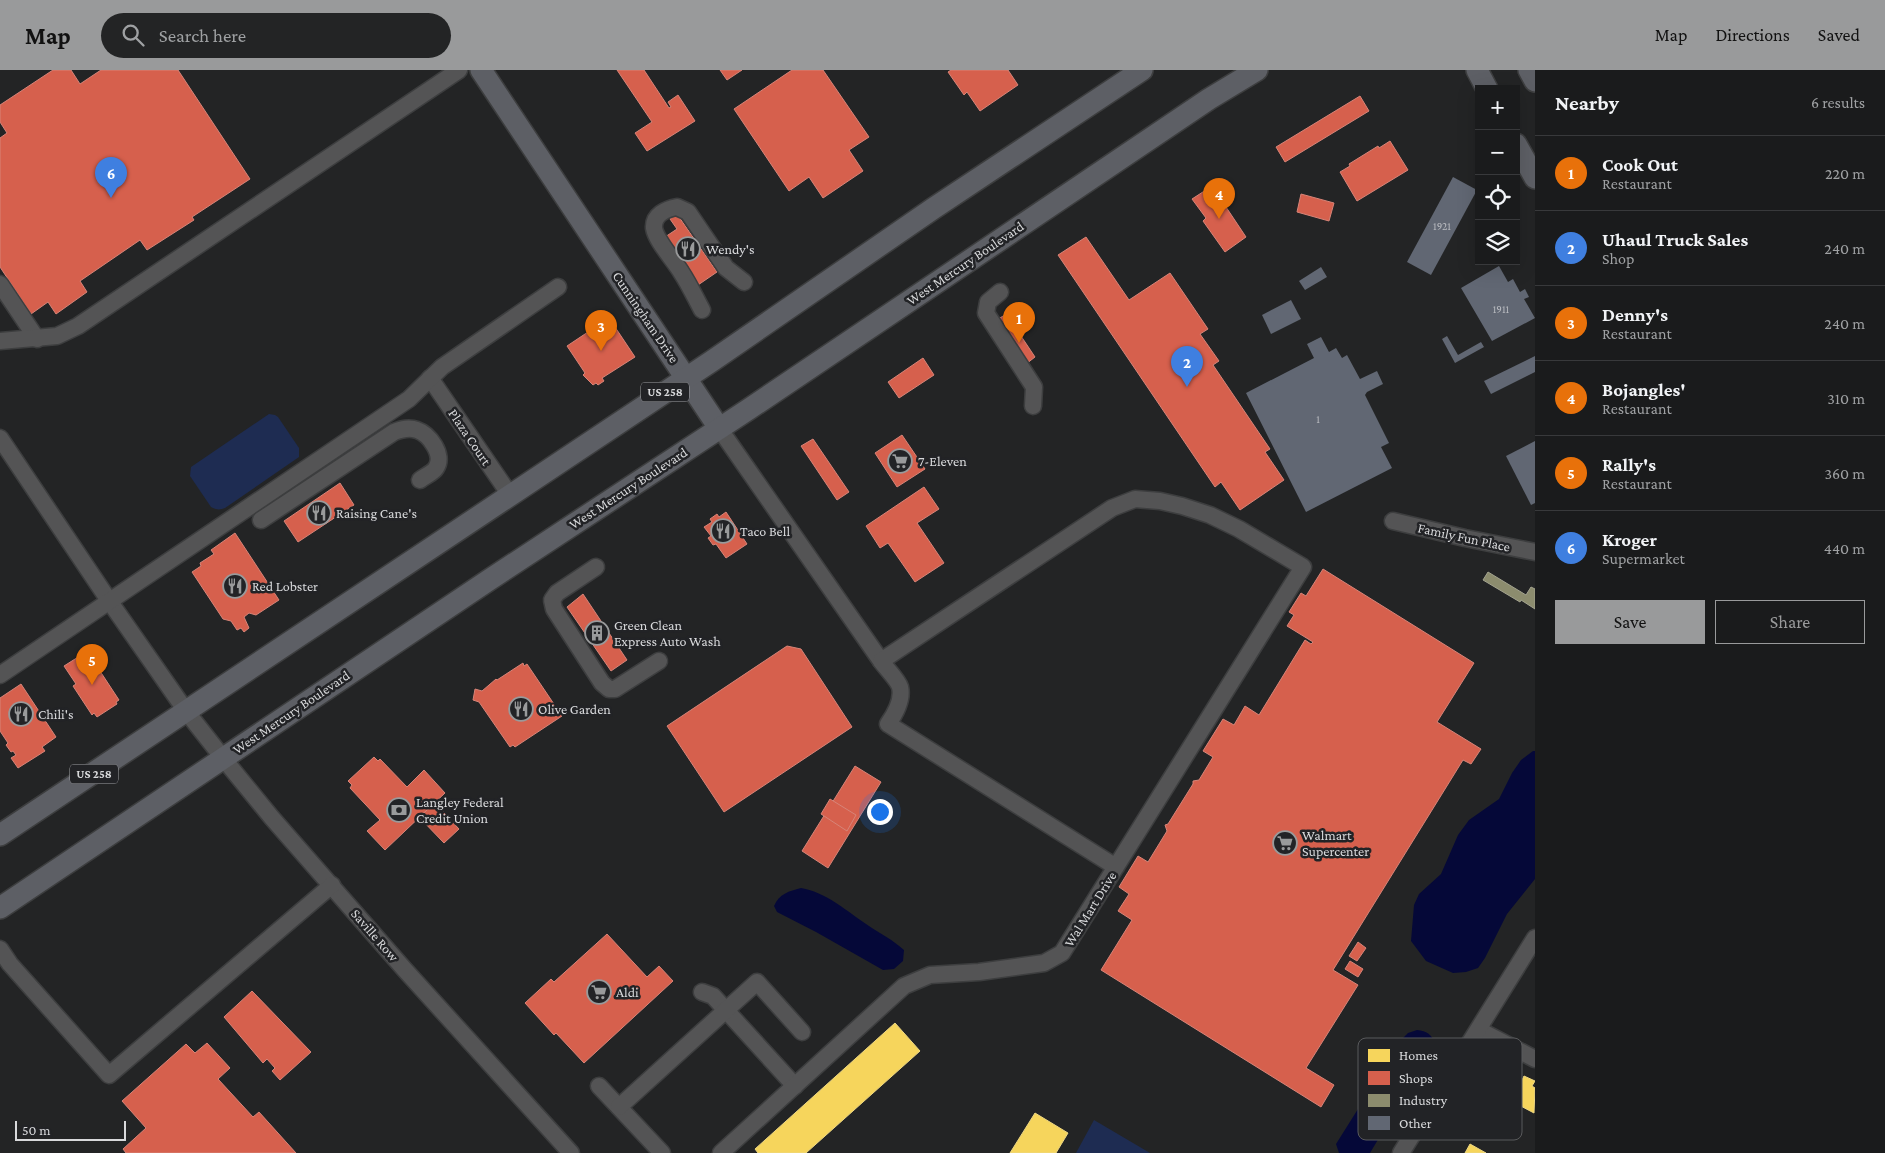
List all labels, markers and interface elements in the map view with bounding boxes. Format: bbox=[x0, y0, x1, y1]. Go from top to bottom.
search box bbox=[101, 13, 451, 58]
icon: search bbox=[119, 21, 147, 49]
text: Map bbox=[25, 22, 71, 49]
text: Search here bbox=[159, 25, 246, 46]
text: Map bbox=[1655, 25, 1687, 45]
text: Directions bbox=[1715, 25, 1790, 45]
text: Saved bbox=[1818, 25, 1860, 45]
map controls bbox=[1475, 85, 1520, 265]
button: + bbox=[1475, 85, 1520, 130]
text: Nearby bbox=[1555, 91, 1619, 115]
text: 6 results bbox=[1811, 94, 1865, 111]
button: − bbox=[1475, 130, 1520, 175]
text: Cook Out bbox=[1602, 154, 1678, 175]
pin: 6 bbox=[95, 157, 127, 198]
text: 1 bbox=[1568, 165, 1574, 182]
text: 220 m bbox=[1825, 165, 1865, 182]
button: locate bbox=[1475, 175, 1520, 220]
text: Restaurant bbox=[1602, 175, 1672, 192]
pin: 4 bbox=[1203, 178, 1235, 219]
street label: West Mercury Boulevard bbox=[903, 218, 1027, 308]
house number: 1921 bbox=[1433, 220, 1451, 232]
button: layers bbox=[1475, 220, 1520, 265]
text: Uhaul Truck Sales bbox=[1602, 229, 1748, 250]
restaurant icon: Wendy's bbox=[675, 236, 701, 262]
text: 2 bbox=[1567, 240, 1575, 257]
text: 240 m bbox=[1824, 240, 1865, 257]
place label: Wendy's bbox=[706, 241, 754, 257]
text: Shop bbox=[1602, 250, 1634, 267]
street label: Cunningham Drive bbox=[609, 268, 683, 366]
pin: 1 bbox=[1003, 302, 1035, 343]
house number: 1911 bbox=[1493, 303, 1510, 315]
text: Denny's bbox=[1602, 304, 1668, 325]
pin: 3 bbox=[585, 310, 617, 351]
text: 3 bbox=[1567, 315, 1575, 332]
text: 240 m bbox=[1824, 315, 1865, 332]
text: Restaurant bbox=[1602, 325, 1672, 342]
pin: 2 bbox=[1171, 346, 1203, 387]
text: Bojangles' bbox=[1602, 379, 1686, 400]
road number: US 258 bbox=[641, 383, 689, 402]
text: 4 bbox=[1567, 390, 1575, 407]
text: 310 m bbox=[1827, 390, 1865, 407]
text: Restaurant bbox=[1602, 400, 1672, 417]
street label: Plaza Court bbox=[445, 406, 495, 468]
house number: 1 bbox=[1316, 413, 1320, 425]
street label: West Mercury Boulevard bbox=[566, 443, 691, 532]
supermarket icon: 7-Eleven bbox=[887, 448, 913, 474]
place label: 7-Eleven bbox=[918, 453, 967, 469]
text: Rally's bbox=[1602, 454, 1656, 475]
text: 5 bbox=[1567, 465, 1575, 482]
text: 360 m bbox=[1824, 465, 1865, 482]
text: Restaurant bbox=[1602, 475, 1672, 492]
restaurant icon: Raising Cane's bbox=[306, 500, 332, 526]
place label: Raising Cane's bbox=[336, 505, 417, 521]
restaurant icon: Taco Bell bbox=[710, 518, 736, 544]
street label: Family Fun Place bbox=[1416, 519, 1512, 555]
place label: Taco Bell bbox=[740, 523, 790, 539]
text: Kroger bbox=[1602, 529, 1657, 550]
text: 6 bbox=[1567, 540, 1575, 557]
text: 440 m bbox=[1824, 540, 1865, 557]
text: Supermarket bbox=[1602, 550, 1685, 567]
restaurant icon: Red Lobster bbox=[222, 573, 248, 599]
place label: Red Lobster bbox=[252, 578, 318, 594]
button: Save bbox=[1555, 600, 1705, 644]
button: Share bbox=[1715, 600, 1865, 644]
place label: Green Clean Express Auto Wash bbox=[614, 617, 721, 649]
building icon: Green Clean Express Auto Wash bbox=[584, 620, 610, 646]
pin: 5 bbox=[76, 644, 108, 685]
street label: West Mercury Boulevard bbox=[229, 667, 353, 757]
restaurant icon: Olive Garden bbox=[508, 696, 534, 722]
restaurant icon: Chili's bbox=[8, 701, 34, 727]
place label: Olive Garden bbox=[538, 701, 611, 717]
place label: Chili's bbox=[38, 706, 73, 722]
road number: US 258 bbox=[70, 764, 118, 784]
place label: Langley Federal Credit Union bbox=[416, 794, 504, 826]
bank icon: Langley Federal Credit Union bbox=[386, 797, 412, 823]
your location bbox=[867, 799, 893, 825]
place label: Walmart Supercenter bbox=[1302, 827, 1369, 859]
supermarket icon: Walmart Supercenter bbox=[1272, 830, 1298, 856]
street label: Wal Mart Drive bbox=[1060, 868, 1120, 950]
street label: Saville Row bbox=[348, 906, 403, 965]
supermarket icon: Aldi bbox=[586, 979, 612, 1005]
place label: Aldi bbox=[616, 984, 639, 1000]
legend bbox=[1358, 1038, 1522, 1140]
text: Homes bbox=[1399, 1047, 1438, 1063]
text: Shops bbox=[1399, 1070, 1433, 1086]
text: Industry bbox=[1399, 1092, 1448, 1108]
text: Other bbox=[1399, 1115, 1432, 1131]
scale bar bbox=[15, 1118, 126, 1141]
text: 50 m bbox=[22, 1122, 50, 1138]

